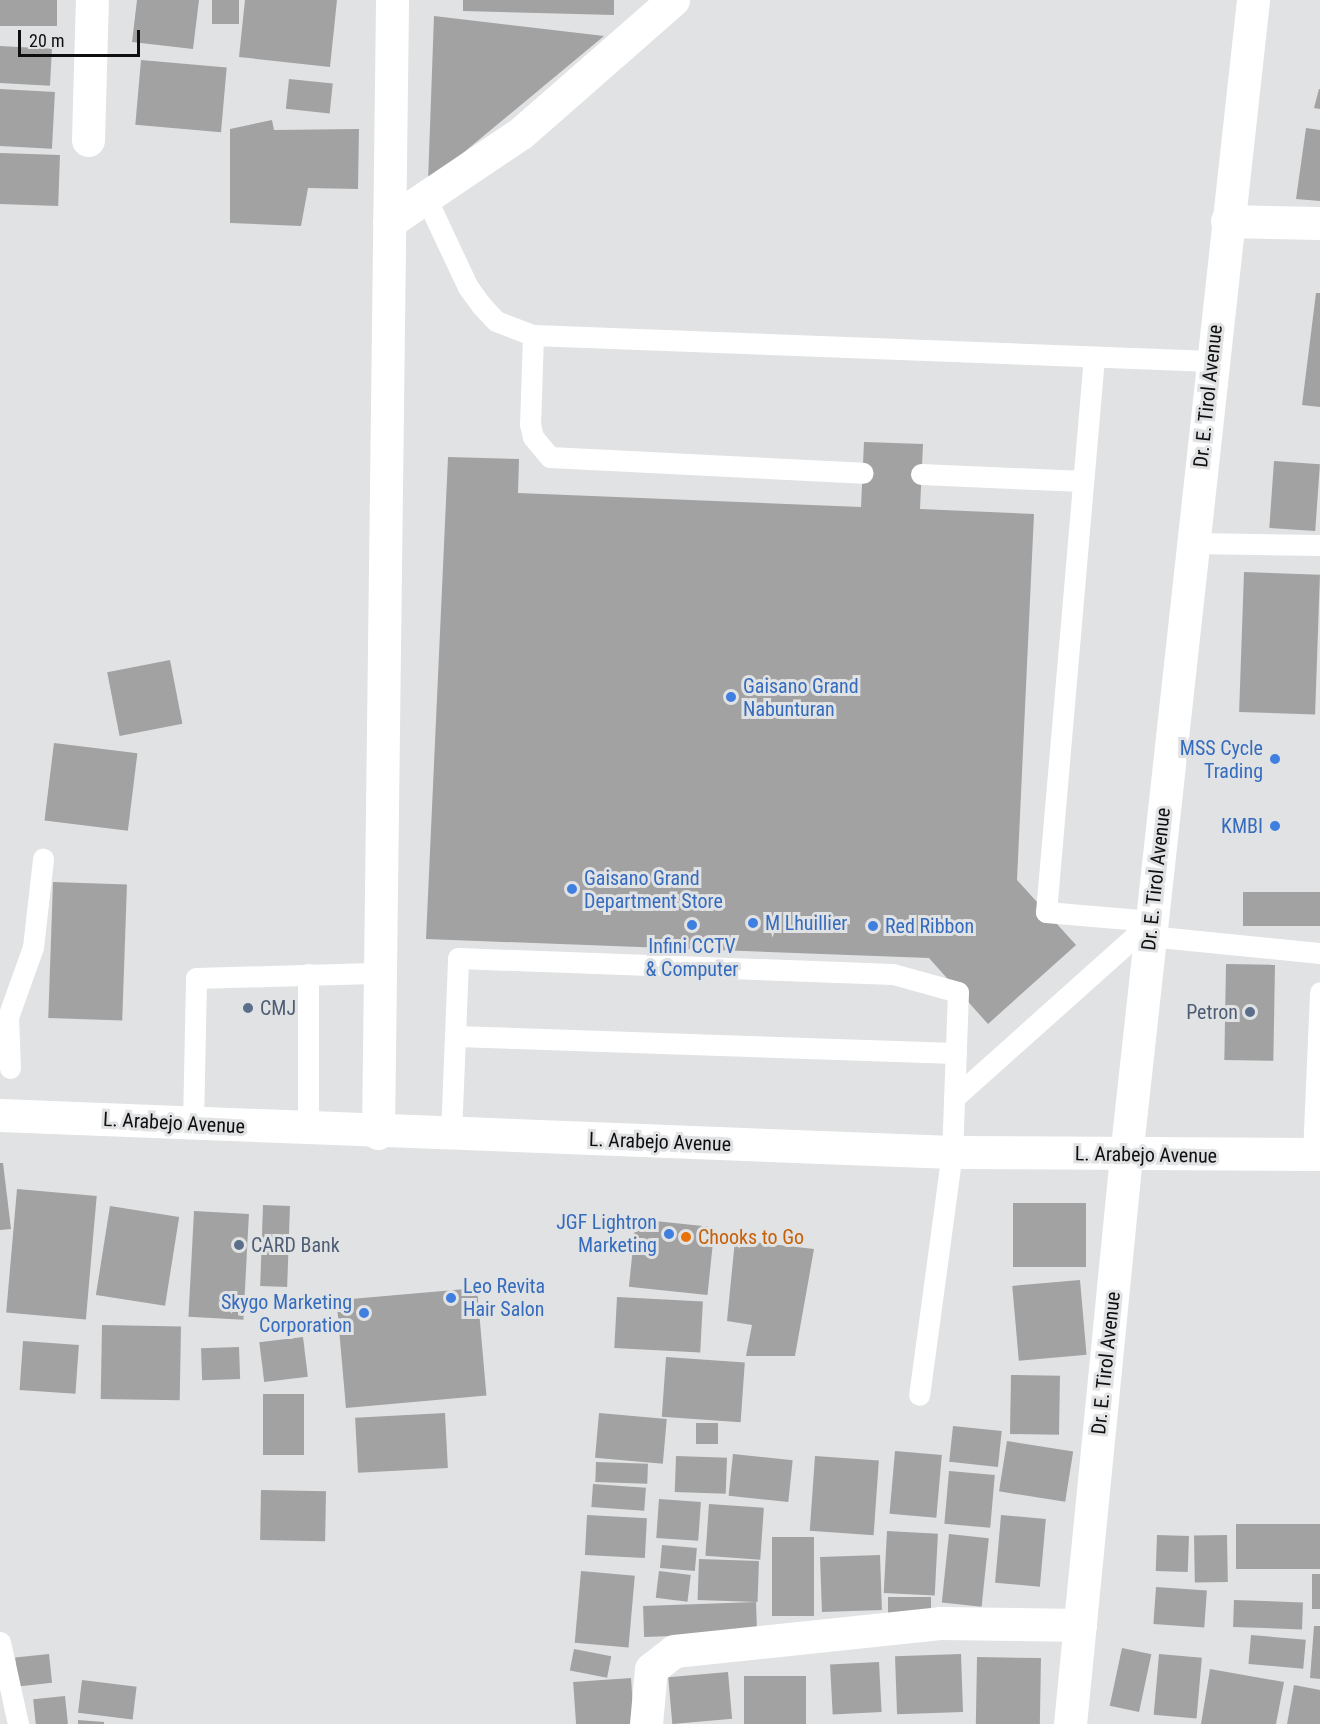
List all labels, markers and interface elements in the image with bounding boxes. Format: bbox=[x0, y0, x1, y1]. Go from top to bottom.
scale bar bbox=[21, 18, 142, 56]
text: 20 m bbox=[29, 30, 64, 51]
street label: Dr. E. Tirol Avenue bbox=[1189, 323, 1227, 469]
place label: Gaisano Grand Nabunturan bbox=[743, 674, 859, 721]
marker: Gaisano Grand Nabunturan bbox=[724, 690, 738, 704]
place label: MSS Cycle Trading bbox=[1180, 736, 1263, 783]
marker: MSS Cycle Trading bbox=[1268, 752, 1282, 766]
street label: Dr. E. Tirol Avenue bbox=[1137, 806, 1175, 952]
place label: KMBI bbox=[1221, 814, 1263, 838]
marker: KMBI bbox=[1268, 819, 1282, 833]
place label: Gaisano Grand Department Store bbox=[584, 866, 723, 913]
marker: Gaisano Grand Department Store bbox=[565, 882, 579, 896]
place label: M Lhuillier bbox=[765, 911, 847, 935]
place label: Red Ribbon bbox=[885, 914, 974, 938]
marker: M Lhuillier bbox=[746, 916, 760, 930]
marker: Infini CCTV & Computer bbox=[685, 918, 699, 932]
marker: Red Ribbon bbox=[866, 919, 880, 933]
place label: Infini CCTV & Computer bbox=[646, 934, 738, 981]
place label: CMJ bbox=[260, 996, 296, 1020]
place label: Petron bbox=[1186, 1000, 1238, 1024]
marker: CMJ bbox=[241, 1001, 255, 1015]
marker: Petron bbox=[1243, 1005, 1257, 1019]
street label: L. Arabejo Avenue bbox=[102, 1107, 246, 1139]
street label: L. Arabejo Avenue bbox=[589, 1128, 731, 1156]
street label: L. Arabejo Avenue bbox=[1075, 1142, 1217, 1168]
place label: JGF Lightron Marketing bbox=[556, 1210, 657, 1257]
place label: Chooks to Go bbox=[698, 1225, 804, 1249]
marker: JGF Lightron Marketing bbox=[662, 1227, 676, 1241]
marker: Chooks to Go bbox=[679, 1230, 693, 1244]
place label: CARD Bank bbox=[251, 1233, 340, 1257]
marker: CARD Bank bbox=[232, 1238, 246, 1252]
place label: Leo Revita Hair Salon bbox=[463, 1274, 545, 1321]
place label: Skygo Marketing Corporation bbox=[221, 1290, 352, 1337]
street label: Dr. E. Tirol Avenue bbox=[1087, 1290, 1125, 1436]
marker: Leo Revita Hair Salon bbox=[444, 1291, 458, 1305]
marker: Skygo Marketing Corporation bbox=[357, 1306, 371, 1320]

